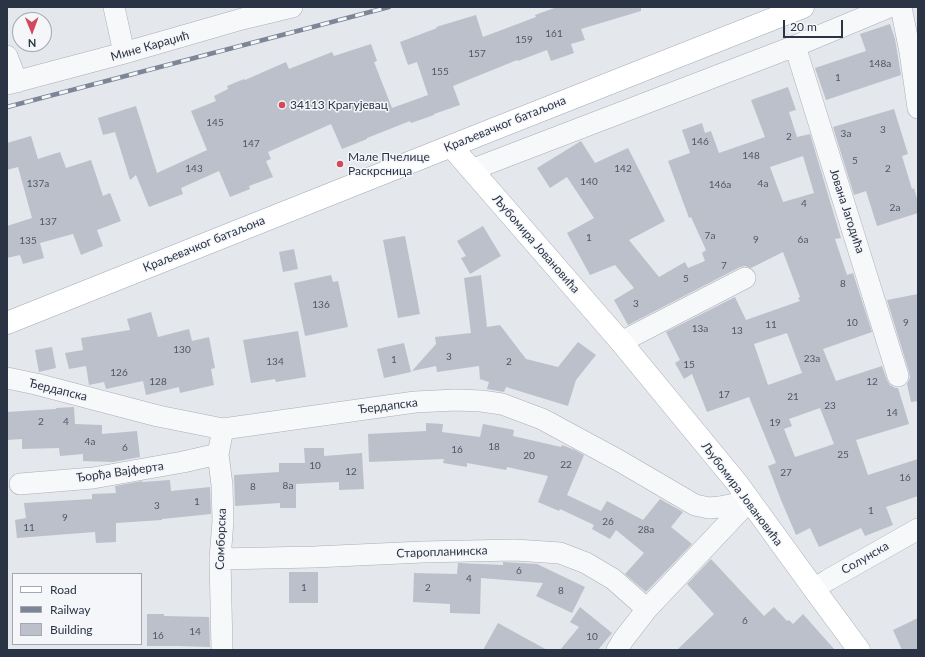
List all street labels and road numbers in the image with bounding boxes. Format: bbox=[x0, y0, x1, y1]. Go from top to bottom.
street label: Мине Караџић bbox=[109, 28, 191, 64]
street label: Краљевачког батаљона bbox=[442, 93, 568, 155]
street label: Јована Јагодића bbox=[826, 167, 868, 255]
street label: Љубомира Јовановића bbox=[489, 192, 583, 296]
street label: Краљевачког батаљона bbox=[141, 213, 267, 275]
street label: Ђердапска bbox=[27, 376, 89, 404]
street label: Ђердапска bbox=[357, 395, 419, 417]
street label: Љубомира Јовановића bbox=[698, 439, 786, 549]
street label: Ђорђа Вајферта bbox=[75, 459, 165, 485]
street label: Сомборска bbox=[213, 508, 229, 570]
street label: Солунска bbox=[839, 539, 891, 577]
street label: Старопланинска bbox=[396, 543, 488, 561]

